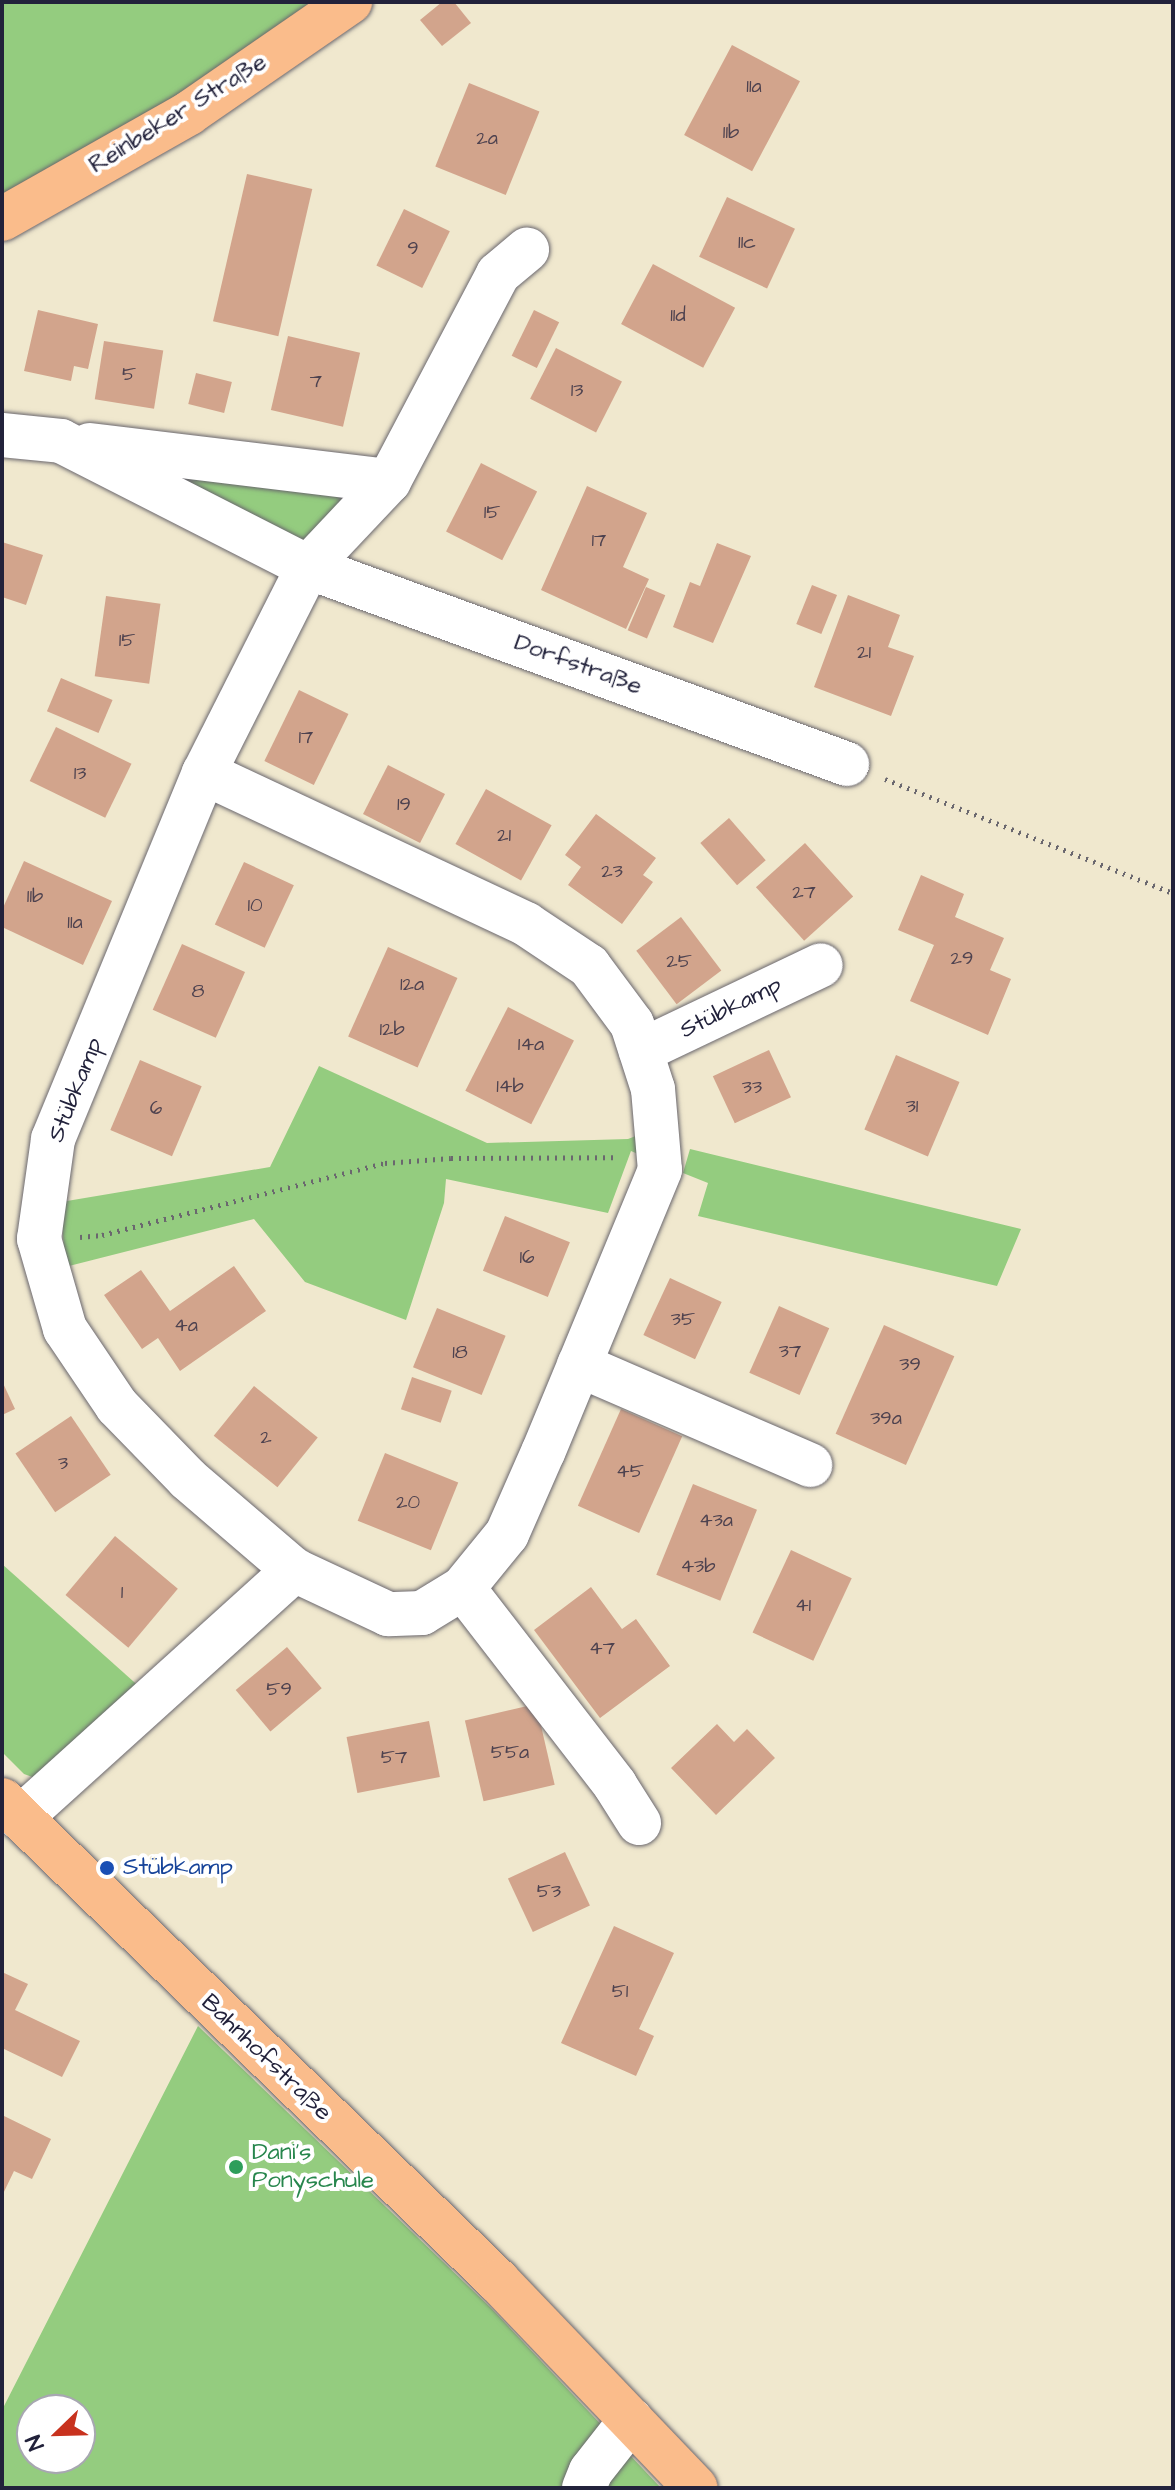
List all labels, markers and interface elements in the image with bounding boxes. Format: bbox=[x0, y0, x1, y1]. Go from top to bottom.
street label: Reinbeker Straße bbox=[84, 48, 272, 180]
house number: 11a bbox=[746, 74, 762, 98]
house number: 11b bbox=[723, 120, 739, 144]
house number: 2a bbox=[476, 126, 498, 150]
house number: 11c bbox=[738, 230, 756, 254]
house number: 9 bbox=[407, 236, 419, 260]
house number: 11d bbox=[670, 303, 686, 327]
house number: 5 bbox=[122, 362, 136, 386]
house number: 7 bbox=[310, 369, 322, 393]
house number: 13 bbox=[571, 378, 583, 402]
house number: 15 bbox=[484, 500, 500, 524]
house number: 17 bbox=[592, 528, 606, 552]
house number: 15 bbox=[119, 628, 135, 652]
street label: Dorfstraße bbox=[510, 629, 646, 701]
house number: 21 bbox=[857, 640, 871, 664]
house number: 17 bbox=[299, 725, 313, 749]
house number: 13 bbox=[74, 761, 86, 785]
house number: 19 bbox=[397, 792, 411, 816]
house number: 21 bbox=[497, 823, 511, 847]
house number: 23 bbox=[601, 859, 623, 883]
house number: 27 bbox=[792, 880, 816, 904]
house number: 11b bbox=[27, 884, 43, 908]
house number: 10 bbox=[247, 893, 263, 917]
house number: 11a bbox=[67, 910, 83, 934]
house number: 29 bbox=[951, 946, 973, 970]
house number: 25 bbox=[666, 949, 692, 973]
street label: Stübkamp bbox=[675, 971, 787, 1045]
house number: 12a bbox=[400, 972, 424, 996]
house number: 8 bbox=[192, 979, 204, 1003]
house number: 12b bbox=[379, 1017, 405, 1041]
house number: 14a bbox=[518, 1032, 544, 1056]
street label: Stübkamp bbox=[42, 1034, 110, 1146]
house number: 14b bbox=[496, 1074, 524, 1098]
house number: 33 bbox=[742, 1075, 762, 1099]
house number: 31 bbox=[906, 1094, 918, 1118]
house number: 6 bbox=[150, 1096, 162, 1120]
house number: 16 bbox=[519, 1245, 535, 1269]
house number: 35 bbox=[671, 1307, 695, 1331]
house number: 4a bbox=[174, 1313, 198, 1337]
house number: 37 bbox=[779, 1339, 801, 1363]
house number: 18 bbox=[452, 1340, 468, 1364]
house number: 39 bbox=[899, 1352, 921, 1376]
house number: 39a bbox=[870, 1406, 902, 1430]
house number: 2 bbox=[260, 1425, 272, 1449]
house number: 3 bbox=[58, 1451, 68, 1475]
house number: 45 bbox=[616, 1459, 644, 1483]
house number: 20 bbox=[396, 1490, 420, 1514]
house number: 43a bbox=[699, 1508, 733, 1532]
house number: 43b bbox=[680, 1554, 716, 1578]
house number: 1 bbox=[121, 1580, 123, 1604]
house number: 41 bbox=[795, 1593, 811, 1617]
house number: 47 bbox=[589, 1636, 615, 1660]
house number: 59 bbox=[266, 1677, 292, 1701]
house number: 55a bbox=[491, 1740, 529, 1764]
house number: 57 bbox=[381, 1745, 407, 1769]
place label: Stübkamp bbox=[123, 1854, 233, 1882]
marker: Stübkamp bbox=[98, 1859, 116, 1877]
house number: 53 bbox=[537, 1879, 561, 1903]
house number: 51 bbox=[612, 1979, 628, 2003]
street label: Bahnhofstraße bbox=[195, 1989, 337, 2127]
place label: Dani's Ponyschule bbox=[252, 2139, 374, 2195]
marker: Dani's Ponyschule bbox=[227, 2158, 245, 2176]
north arrow bbox=[16, 2394, 96, 2474]
text: N bbox=[18, 2430, 52, 2455]

